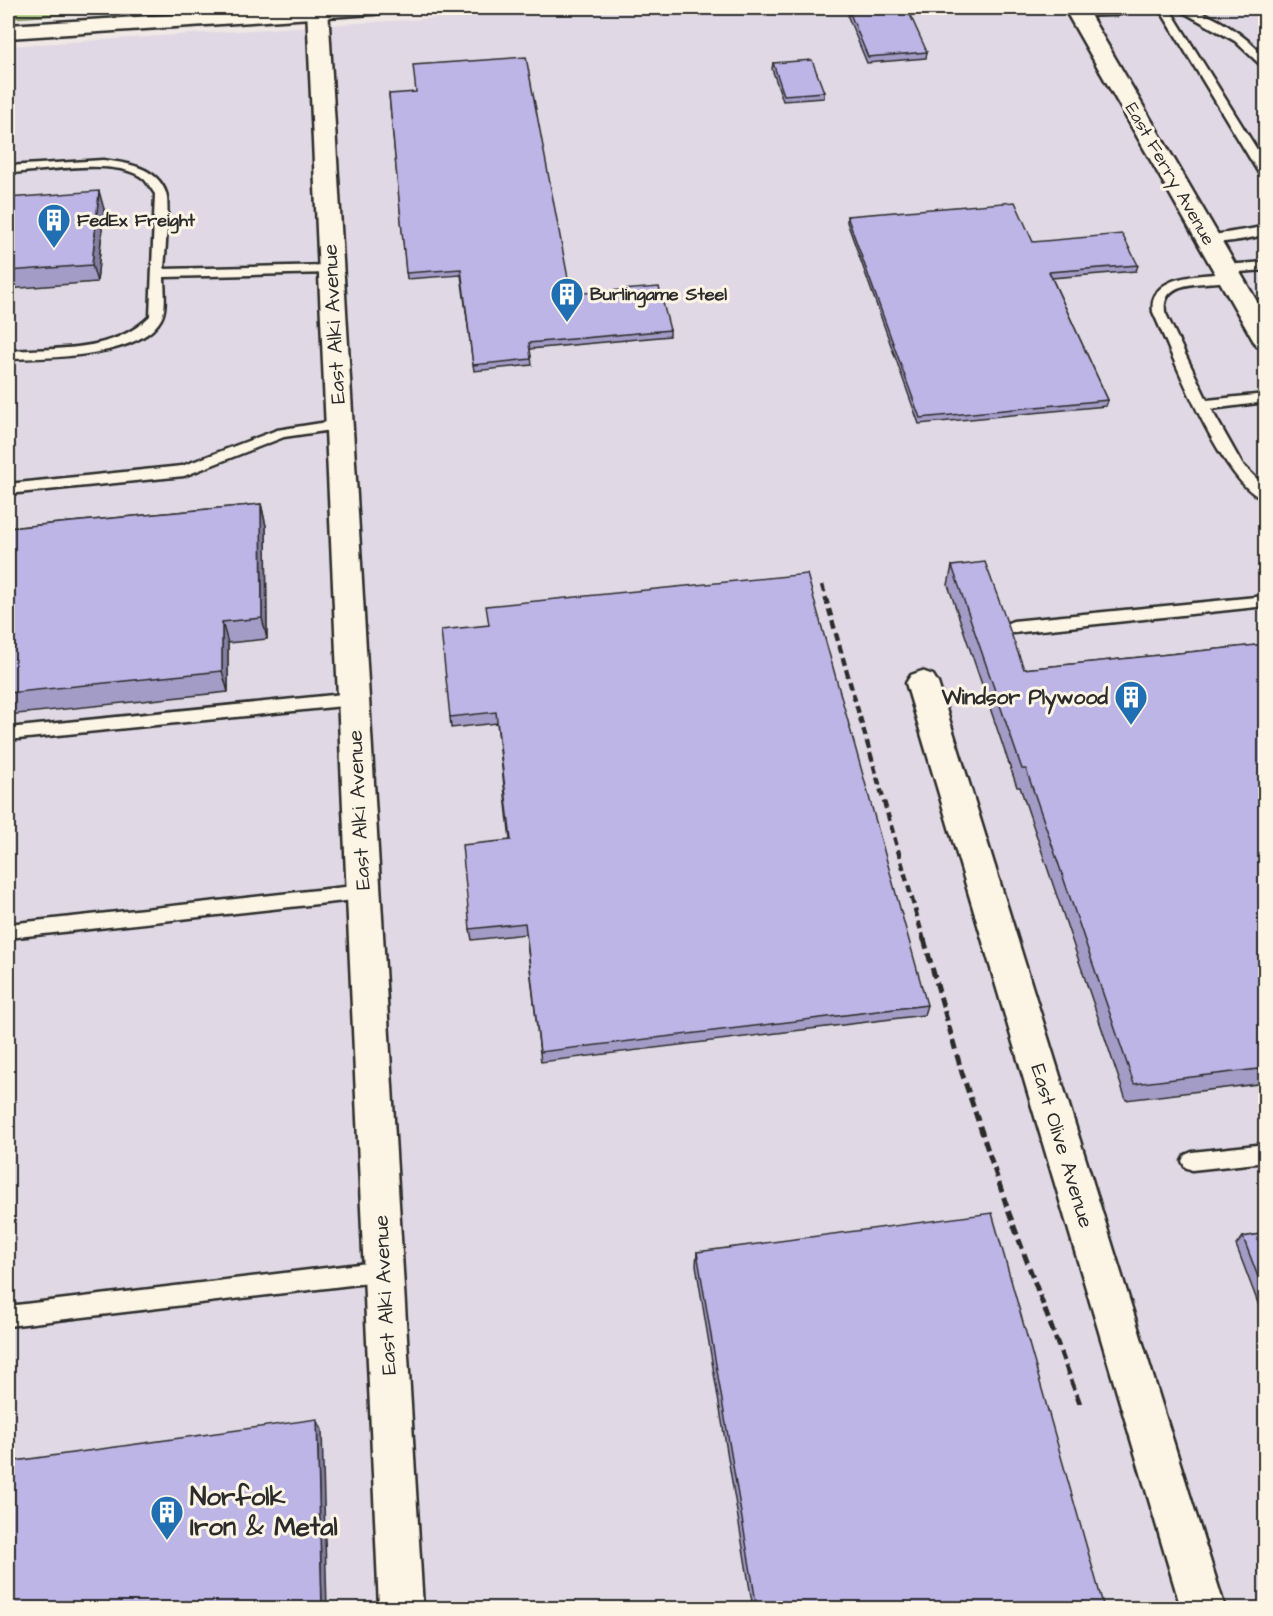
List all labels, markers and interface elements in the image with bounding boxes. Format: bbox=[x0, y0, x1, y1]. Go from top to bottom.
street label: East Ferry Avenue bbox=[1118, 98, 1221, 251]
building icon: FedEx Freight bbox=[36, 202, 72, 249]
place label: FedEx Freight bbox=[77, 208, 196, 234]
street label: East Alki Avenue bbox=[315, 243, 353, 405]
building icon: Burlingame Steel bbox=[549, 276, 585, 323]
place label: Burlingame Steel bbox=[590, 282, 727, 308]
building icon: Windsor Plywood bbox=[1113, 679, 1149, 726]
place label: Windsor Plywood bbox=[941, 683, 1108, 715]
street label: East Alki Avenue bbox=[340, 729, 378, 891]
street label: East Olive Avenue bbox=[1023, 1060, 1101, 1232]
street label: East Alki Avenue bbox=[366, 1214, 404, 1376]
place label: Norfolk Iron & Metal bbox=[190, 1479, 338, 1545]
building icon: Norfolk Iron & Metal bbox=[149, 1494, 185, 1541]

